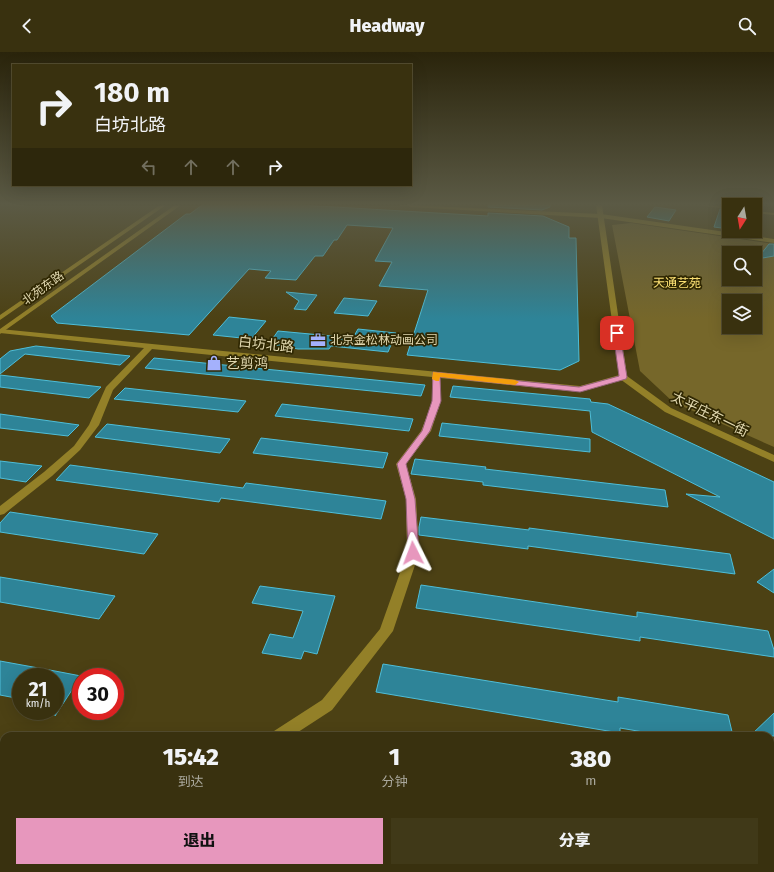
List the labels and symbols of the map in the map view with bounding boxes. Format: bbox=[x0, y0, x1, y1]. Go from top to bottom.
north arrow bbox=[722, 198, 762, 238]
street label: 北苑东路 bbox=[19, 268, 67, 308]
park label: 天通艺苑 bbox=[653, 276, 701, 290]
pin bbox=[600, 316, 634, 350]
office icon: 北京金松林动画公司 bbox=[309, 331, 327, 349]
street label: 白坊北路 bbox=[237, 333, 295, 356]
place label: 北京金松林动画公司 bbox=[330, 333, 438, 347]
shop icon: 艺剪鸿 bbox=[205, 354, 223, 372]
place label: 艺剪鸿 bbox=[226, 355, 268, 372]
street label: 太平庄东一街 bbox=[668, 388, 751, 441]
position arrow bbox=[392, 532, 434, 574]
speed limit sign: 30 bbox=[72, 668, 124, 720]

